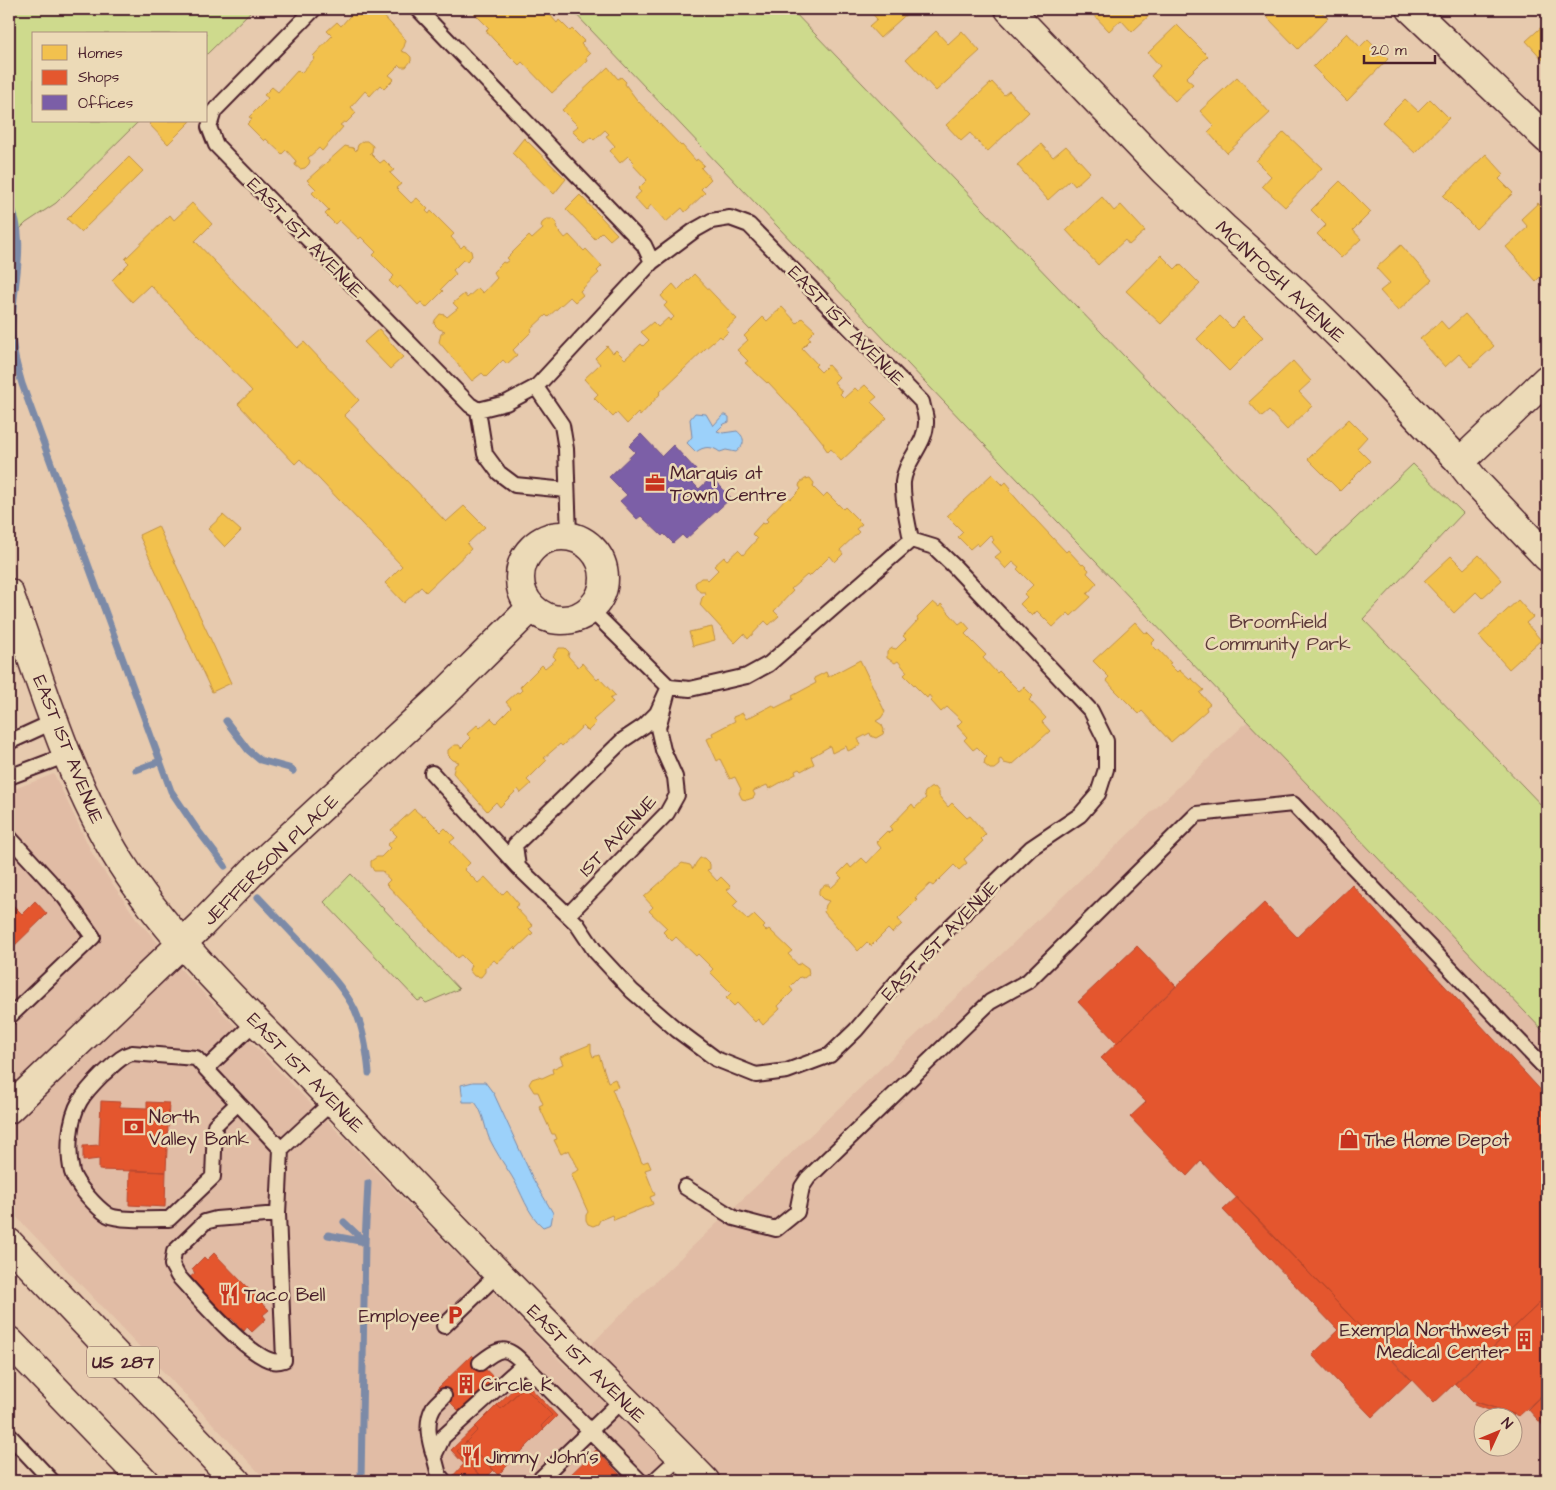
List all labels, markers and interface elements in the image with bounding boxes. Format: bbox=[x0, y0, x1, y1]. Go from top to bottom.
legend bbox=[32, 32, 208, 122]
scale bar bbox=[1364, 32, 1435, 64]
text: 20 m bbox=[1371, 40, 1407, 61]
text: Homes bbox=[78, 43, 123, 64]
text: Shops bbox=[78, 67, 120, 88]
text: Offices bbox=[78, 93, 134, 114]
street label: EAST 1ST AVENUE bbox=[240, 172, 370, 304]
street label: MCINTOSH AVENUE bbox=[1209, 215, 1351, 350]
street label: EAST 1ST AVENUE bbox=[781, 260, 911, 392]
place label: Marquis at Town Centre bbox=[670, 460, 787, 509]
office icon: Marquis at Town Centre bbox=[644, 472, 666, 494]
park label: Broomfield Community Park bbox=[1205, 609, 1351, 659]
street label: EAST 1ST AVENUE bbox=[25, 671, 110, 828]
street label: JEFFERSON PLACE bbox=[197, 788, 345, 932]
street label: 1ST AVENUE bbox=[573, 789, 663, 883]
street label: EAST 1ST AVENUE bbox=[875, 875, 1005, 1007]
street label: EAST 1ST AVENUE bbox=[240, 1007, 370, 1139]
place label: North Valley Bank bbox=[149, 1104, 250, 1154]
bank icon: North Valley Bank bbox=[123, 1116, 145, 1138]
place label: The Home Depot bbox=[1364, 1127, 1510, 1154]
shop icon: The Home Depot bbox=[1338, 1128, 1360, 1150]
place label: Taco Bell bbox=[244, 1282, 326, 1309]
restaurant icon: Taco Bell bbox=[218, 1283, 240, 1305]
street label: EAST 1ST AVENUE bbox=[520, 1299, 651, 1430]
place label: Employee bbox=[359, 1303, 440, 1331]
parking icon: Employee bbox=[444, 1304, 466, 1326]
place label: Exempla Northwest Medical Center bbox=[1340, 1317, 1510, 1366]
building icon: Exempla Northwest Medical Center bbox=[1513, 1329, 1535, 1351]
road number: US 287 bbox=[87, 1346, 159, 1378]
place label: Circle K bbox=[481, 1372, 553, 1399]
building icon: Circle K bbox=[455, 1373, 477, 1395]
north arrow bbox=[1474, 1408, 1524, 1458]
text: N bbox=[1496, 1414, 1517, 1434]
place label: Jimmy John's bbox=[486, 1444, 599, 1472]
restaurant icon: Jimmy John's bbox=[460, 1445, 482, 1467]

